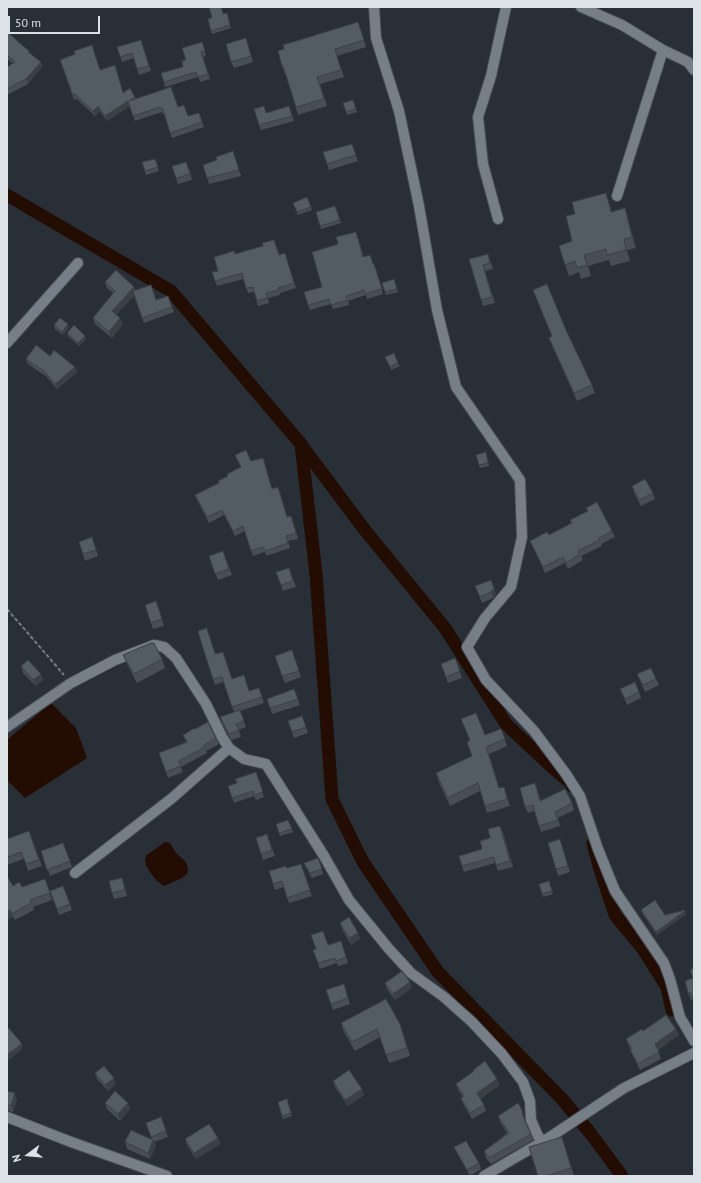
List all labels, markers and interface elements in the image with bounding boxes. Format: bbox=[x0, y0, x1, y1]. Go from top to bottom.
scale bar bbox=[10, 8, 102, 34]
text: 50 m bbox=[15, 15, 41, 30]
north arrow bbox=[8, 1135, 48, 1175]
text: N bbox=[9, 1153, 24, 1164]

